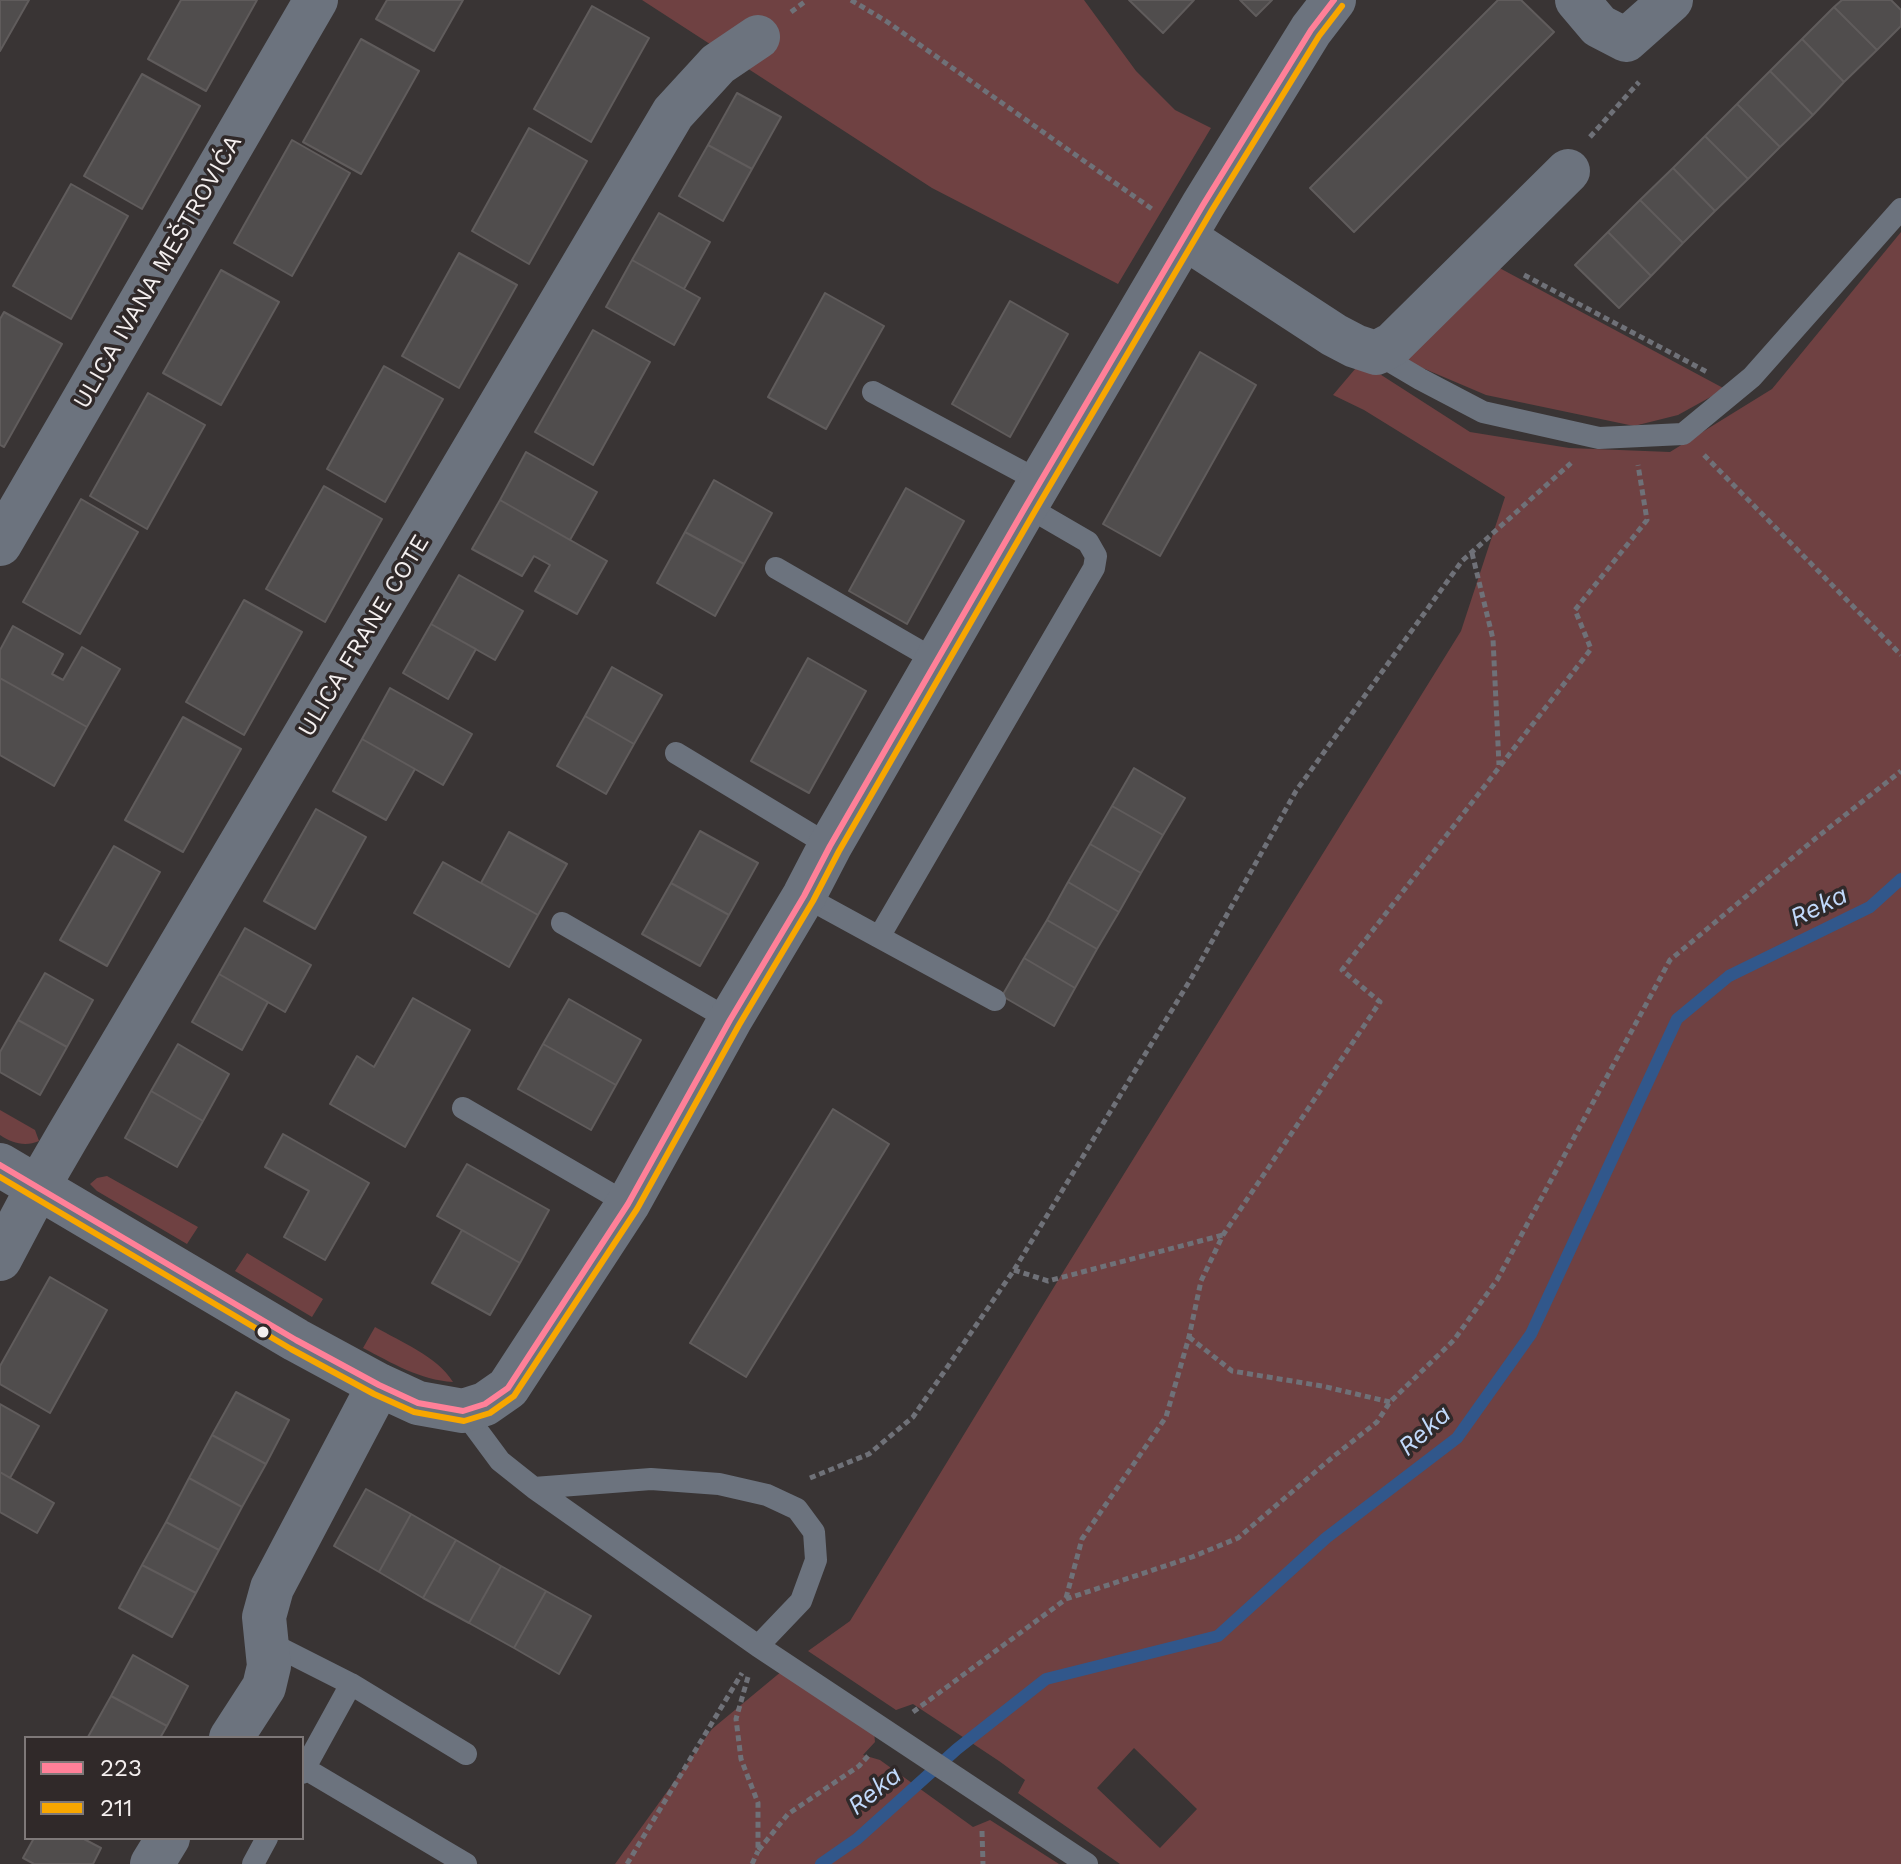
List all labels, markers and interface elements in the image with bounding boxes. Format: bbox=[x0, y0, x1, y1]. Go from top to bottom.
street label: ULICA IVANA MEŠTROVIĆA bbox=[68, 130, 248, 414]
street label: ULICA FRANE COTE bbox=[292, 530, 436, 742]
water label: Reka bbox=[1785, 880, 1853, 934]
unlabelled marker bbox=[255, 1324, 271, 1340]
water label: Reka bbox=[1392, 1399, 1458, 1463]
legend bbox=[24, 1736, 304, 1840]
text: 223 bbox=[100, 1754, 142, 1782]
water label: Reka bbox=[842, 1760, 908, 1822]
text: 211 bbox=[100, 1794, 133, 1822]

